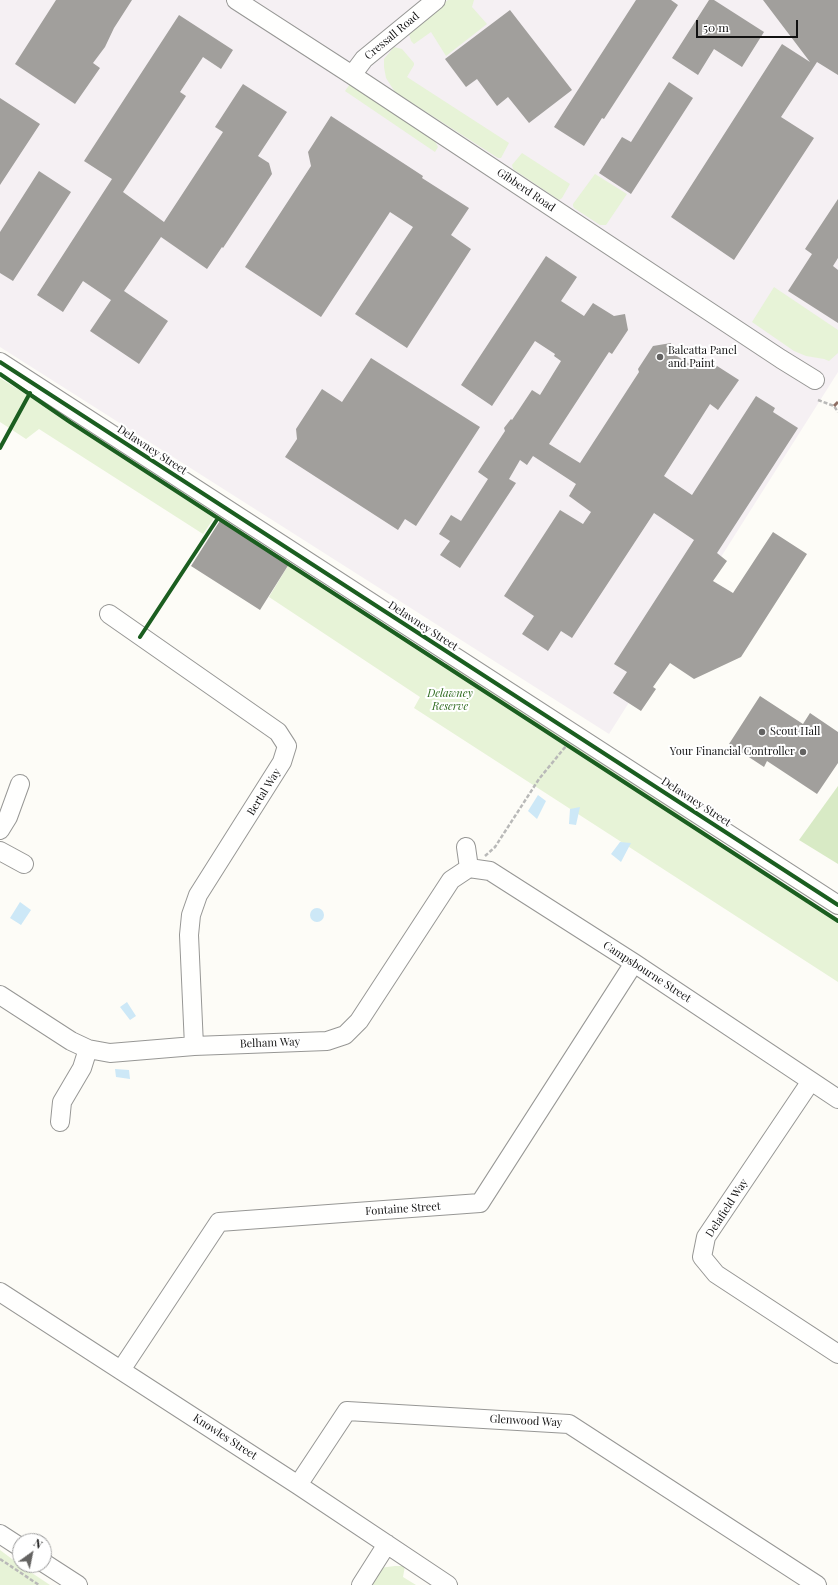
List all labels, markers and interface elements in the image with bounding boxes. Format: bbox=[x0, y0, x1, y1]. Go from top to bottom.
street label: Cressall Road bbox=[362, 9, 422, 63]
scale bar bbox=[698, 12, 800, 38]
text: 50 m bbox=[703, 19, 729, 35]
street label: Gibberd Road bbox=[494, 166, 558, 214]
place label: Balcatta Panel and Paint bbox=[668, 344, 737, 370]
marker: Balcatta Panel and Paint bbox=[655, 352, 665, 362]
street label: Delawney Street bbox=[115, 423, 189, 477]
street label: Delawney Street bbox=[386, 599, 460, 653]
park label: Delawney Reserve bbox=[427, 687, 473, 713]
place label: Scout Hall bbox=[770, 725, 820, 739]
marker: Scout Hall bbox=[757, 727, 767, 737]
place label: Your Financial Controller bbox=[670, 745, 795, 759]
marker: Your Financial Controller bbox=[798, 747, 808, 757]
street label: Bertal Way bbox=[244, 766, 284, 818]
street label: Delawney Street bbox=[659, 775, 733, 829]
street label: Campsbourne Street bbox=[601, 939, 693, 1005]
street label: Belham Way bbox=[240, 1035, 300, 1051]
street label: Delafield Way bbox=[703, 1176, 751, 1240]
street label: Fontaine Street bbox=[365, 1200, 441, 1218]
street label: Knowles Street bbox=[190, 1411, 260, 1463]
street label: Glenwood Way bbox=[489, 1413, 563, 1429]
north arrow bbox=[12, 1533, 52, 1573]
text: N bbox=[31, 1535, 46, 1552]

